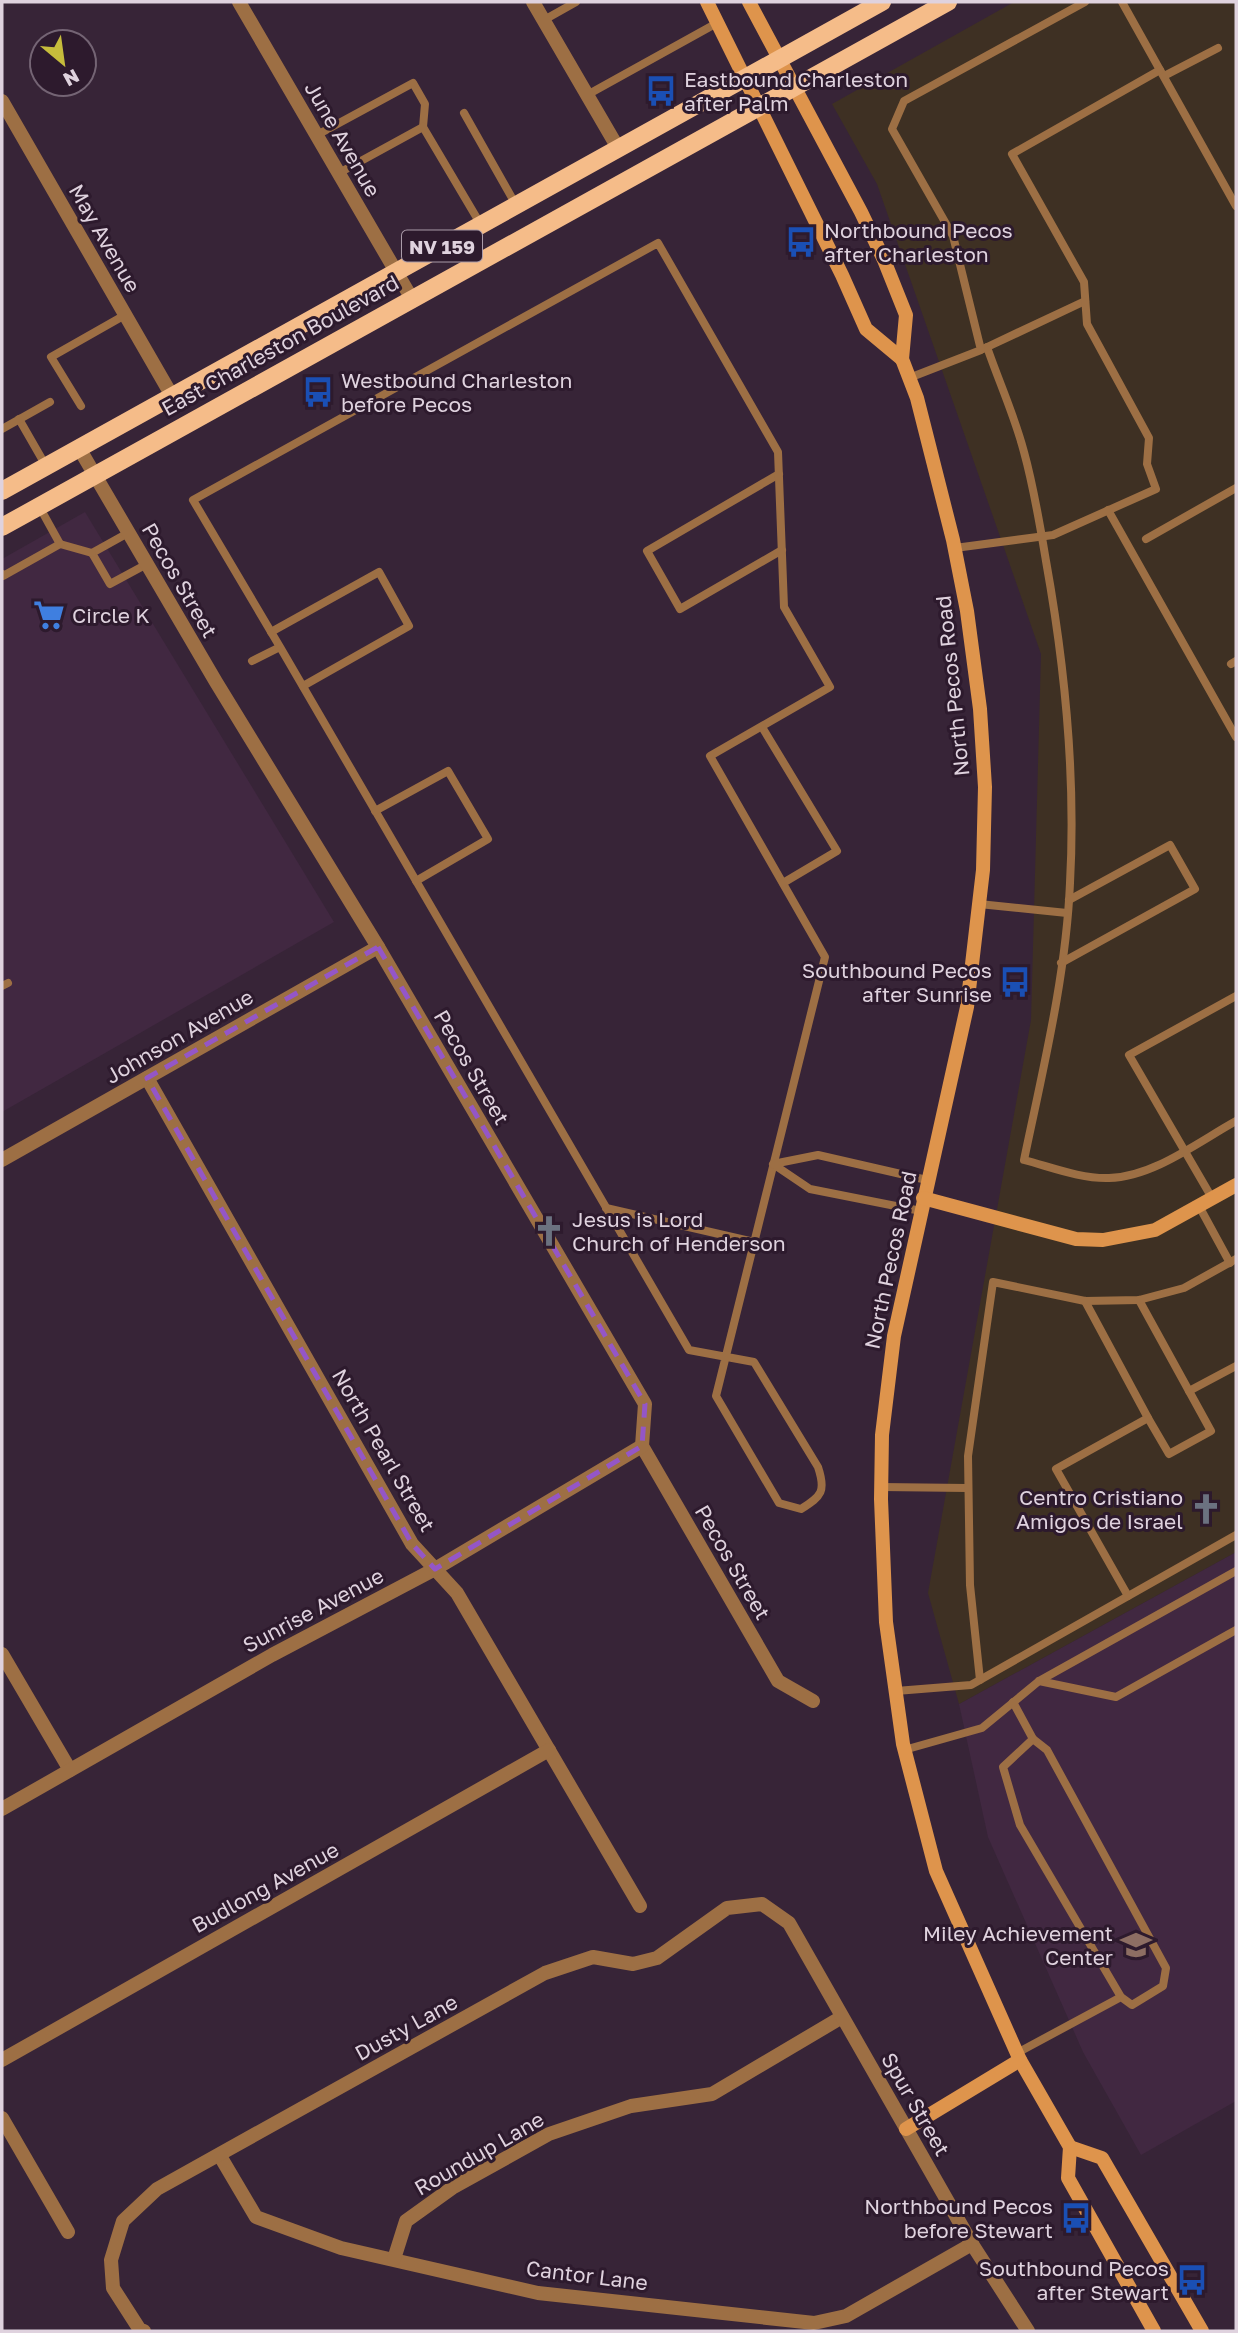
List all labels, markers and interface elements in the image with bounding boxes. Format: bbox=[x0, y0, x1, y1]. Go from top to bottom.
north arrow bbox=[28, 28, 98, 98]
text: N bbox=[60, 65, 83, 92]
place label: Eastbound Charleston after Palm bbox=[684, 66, 908, 116]
bus stop icon: Eastbound Charleston after Palm bbox=[644, 74, 678, 108]
street label: June Avenue bbox=[300, 77, 386, 201]
street label: May Avenue bbox=[64, 179, 146, 297]
place label: Northbound Pecos after Charleston bbox=[824, 217, 1013, 267]
bus stop icon: Northbound Pecos after Charleston bbox=[784, 225, 818, 259]
road number: NV 159 bbox=[402, 230, 482, 262]
street label: East Charleston Boulevard bbox=[157, 269, 403, 421]
place label: Westbound Charleston before Pecos bbox=[341, 367, 572, 417]
bus stop icon: Westbound Charleston before Pecos bbox=[301, 375, 335, 409]
street label: Pecos Street bbox=[137, 518, 223, 642]
street label: North Pecos Road bbox=[930, 594, 974, 778]
supermarket icon: Circle K bbox=[32, 598, 66, 632]
place label: Circle K bbox=[72, 602, 150, 628]
place label: Southbound Pecos after Sunrise bbox=[802, 957, 992, 1007]
bus stop icon: Southbound Pecos after Sunrise bbox=[998, 965, 1032, 999]
street label: Johnson Avenue bbox=[101, 983, 257, 1089]
street label: Pecos Street bbox=[429, 1005, 515, 1129]
street label: North Pecos Road bbox=[858, 1169, 922, 1351]
place label: Jesus is Lord Church of Henderson bbox=[572, 1206, 786, 1256]
church icon: Jesus is Lord Church of Henderson bbox=[532, 1214, 566, 1248]
street label: North Pearl Street bbox=[327, 1364, 441, 1536]
place label: Centro Cristiano Amigos de Israel bbox=[1016, 1484, 1183, 1534]
church icon: Centro Cristiano Amigos de Israel bbox=[1189, 1492, 1223, 1526]
street label: Pecos Street bbox=[690, 1500, 776, 1624]
street label: Sunrise Avenue bbox=[238, 1562, 388, 1658]
street label: Budlong Avenue bbox=[187, 1836, 343, 1938]
place label: Miley Achievement Center bbox=[923, 1920, 1113, 1970]
school or university icon: Miley Achievement Center bbox=[1119, 1928, 1153, 1962]
street label: Dusty Lane bbox=[350, 1988, 462, 2066]
street label: Spur Street bbox=[876, 2048, 956, 2160]
street label: Roundup Lane bbox=[410, 2105, 548, 2201]
place label: Northbound Pecos before Stewart bbox=[864, 2193, 1053, 2243]
bus stop icon: Northbound Pecos before Stewart bbox=[1059, 2201, 1093, 2235]
street label: Cantor Lane bbox=[525, 2255, 649, 2295]
place label: Southbound Pecos after Stewart bbox=[979, 2255, 1169, 2305]
bus stop icon: Southbound Pecos after Stewart bbox=[1175, 2263, 1209, 2297]

